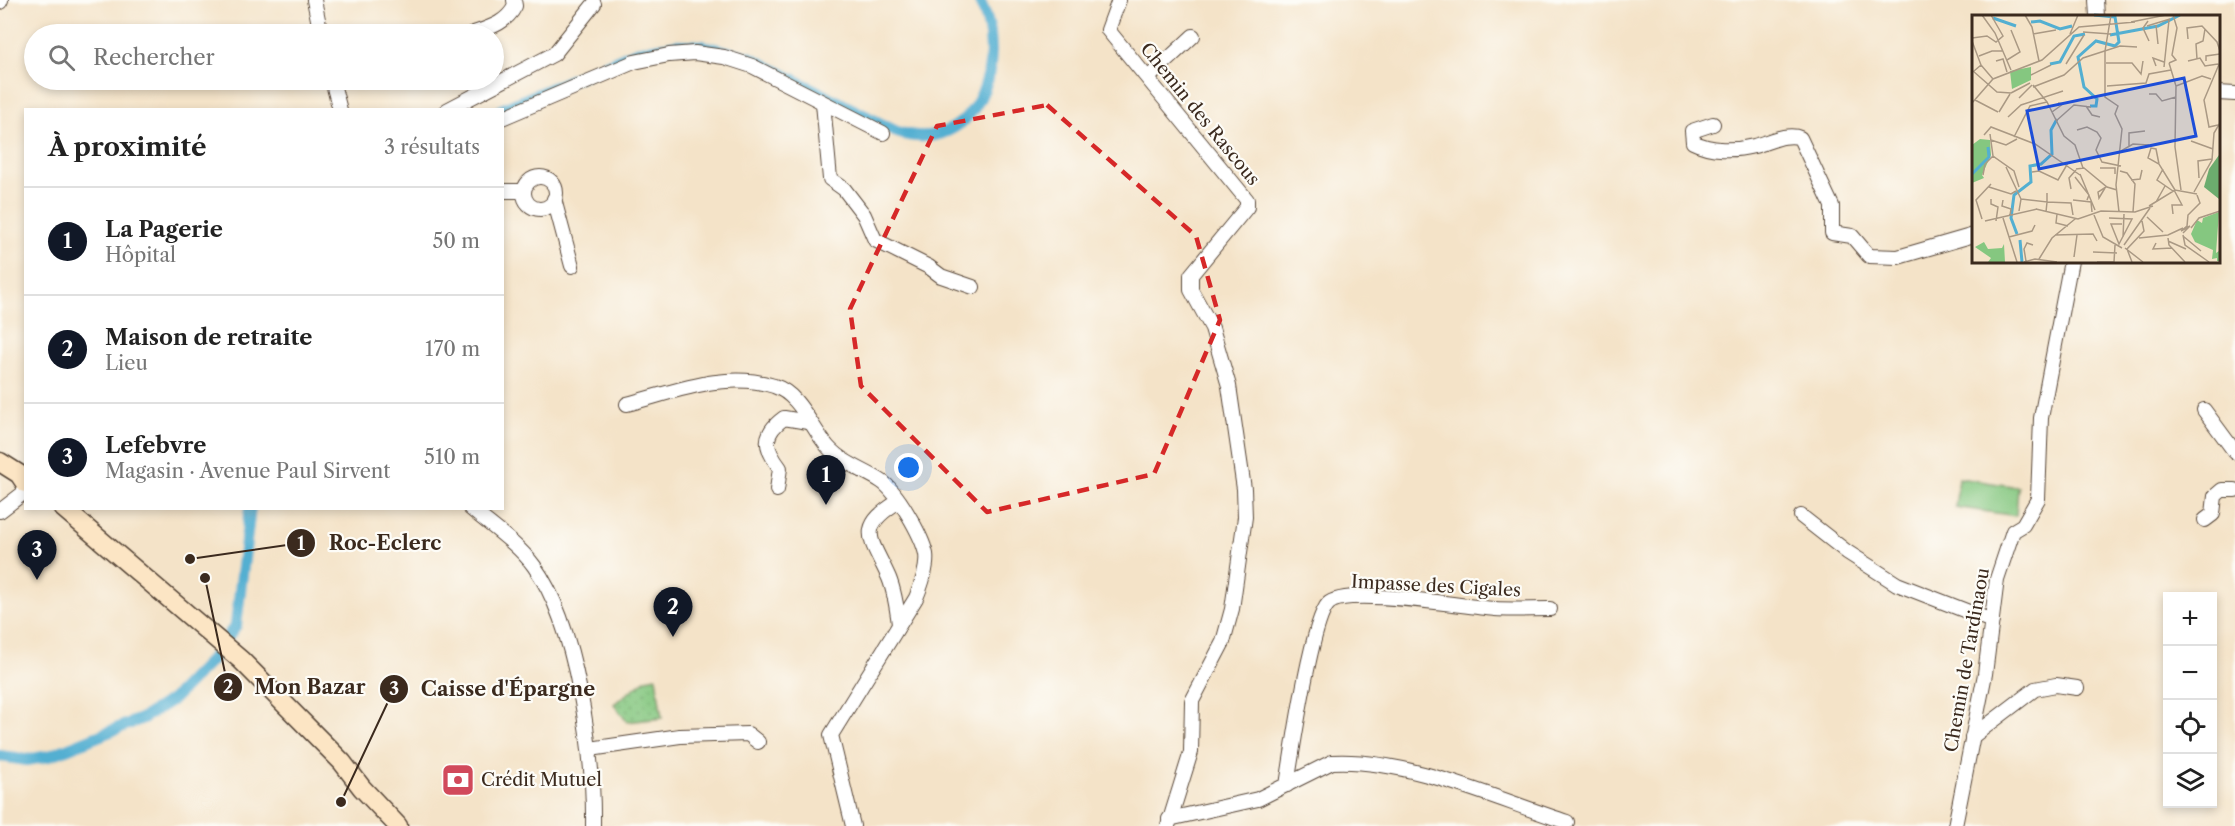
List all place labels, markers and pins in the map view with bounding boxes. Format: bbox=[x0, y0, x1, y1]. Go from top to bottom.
pin: 1 bbox=[806, 456, 846, 505]
callout: Roc-Eclerc bbox=[286, 524, 453, 562]
pin: 3 bbox=[18, 530, 57, 580]
pin: 2 bbox=[654, 588, 692, 637]
callout: Mon Bazar bbox=[213, 668, 378, 706]
callout: Caisse d'Épargne bbox=[379, 670, 607, 708]
bank icon: Crédit Mutuel bbox=[440, 762, 476, 798]
place label: Crédit Mutuel bbox=[481, 769, 602, 791]

